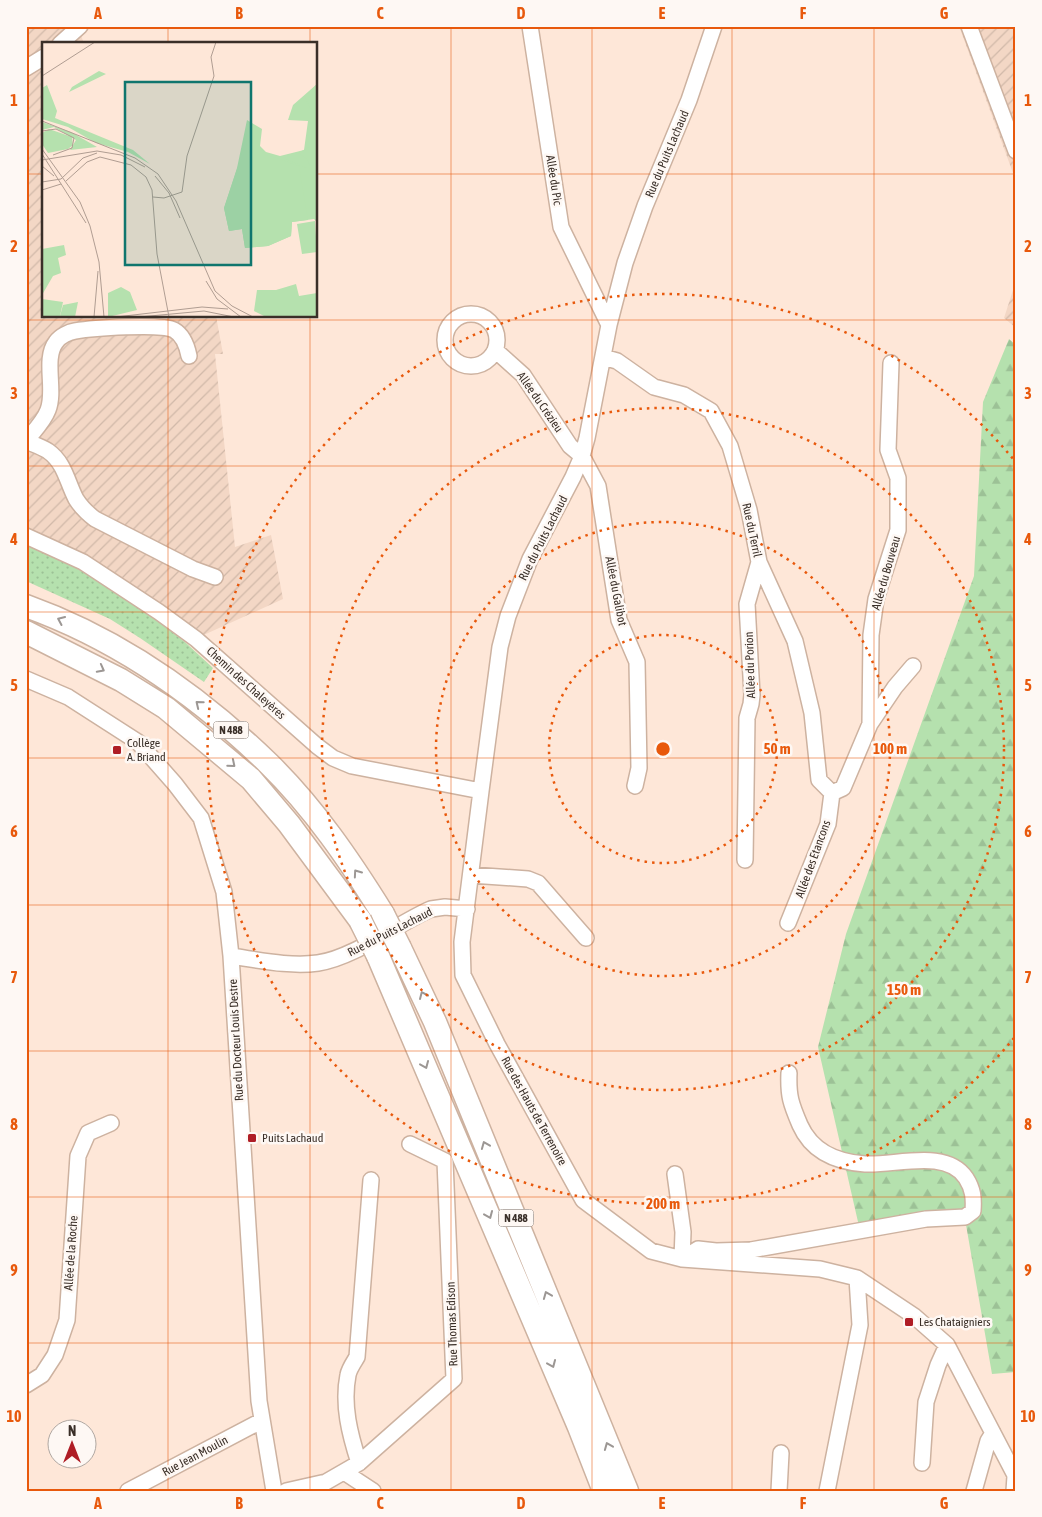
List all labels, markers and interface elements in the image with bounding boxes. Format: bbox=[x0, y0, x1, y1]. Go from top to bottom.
text: A bbox=[93, 4, 102, 22]
text: B bbox=[235, 4, 243, 22]
text: C bbox=[376, 4, 384, 22]
text: D bbox=[517, 4, 526, 22]
text: E bbox=[659, 4, 666, 22]
text: F bbox=[800, 4, 807, 22]
text: G bbox=[940, 4, 949, 22]
inset map bbox=[42, 42, 318, 318]
text: 1 bbox=[10, 91, 18, 109]
text: 1 bbox=[1024, 91, 1032, 109]
street label: Rue du Puits Lachaud bbox=[642, 108, 692, 200]
street label: Allée du Pic bbox=[543, 154, 565, 207]
text: 2 bbox=[10, 237, 18, 255]
text: 2 bbox=[1024, 237, 1032, 255]
street label: Allée du Crézieu bbox=[514, 369, 566, 435]
text: 3 bbox=[10, 384, 18, 402]
text: 3 bbox=[1024, 384, 1032, 402]
street label: Rue du Puits Lachaud bbox=[516, 493, 570, 583]
street label: Rue du Terril bbox=[739, 502, 765, 559]
text: 4 bbox=[9, 530, 18, 548]
text: 4 bbox=[1023, 530, 1032, 548]
street label: Allée du Bouveau bbox=[869, 534, 903, 612]
street label: Allée du Galibot bbox=[602, 555, 630, 627]
one-way arrow bbox=[57, 616, 66, 627]
street label: Allée du Porion bbox=[742, 631, 758, 699]
street label: Chemin des Chaleyères bbox=[204, 644, 288, 722]
one-way arrow bbox=[96, 663, 105, 673]
text: 5 bbox=[10, 676, 18, 694]
text: 5 bbox=[1024, 676, 1032, 694]
one-way arrow bbox=[196, 701, 205, 710]
road number: N 488 bbox=[214, 722, 248, 738]
place label: Collège A. Briand bbox=[127, 736, 166, 764]
centre of rings bbox=[654, 740, 672, 758]
text: 50 m bbox=[764, 740, 791, 757]
text: 100 m bbox=[873, 740, 907, 757]
marker: Collège A. Briand bbox=[111, 744, 123, 756]
one-way arrow bbox=[227, 758, 236, 767]
street label: Allée des Etancons bbox=[792, 818, 834, 900]
text: 6 bbox=[10, 822, 18, 840]
text: 6 bbox=[1024, 822, 1032, 840]
one-way arrow bbox=[354, 869, 363, 879]
street label: Rue du Puits Lachaud bbox=[345, 905, 435, 959]
text: 7 bbox=[10, 968, 18, 986]
text: 7 bbox=[1024, 968, 1032, 986]
street label: Rue du Docteur Louis Destre bbox=[226, 979, 246, 1101]
text: 150 m bbox=[887, 981, 921, 998]
one-way arrow bbox=[418, 991, 429, 1000]
street label: Rue des Hauts de Terrenoire bbox=[498, 1054, 570, 1168]
one-way arrow bbox=[419, 1060, 429, 1069]
text: 8 bbox=[10, 1115, 18, 1133]
text: 8 bbox=[1024, 1115, 1032, 1133]
place label: Puits Lachaud bbox=[262, 1131, 323, 1145]
marker: Puits Lachaud bbox=[246, 1132, 258, 1144]
one-way arrow bbox=[481, 1141, 492, 1150]
text: 200 m bbox=[646, 1195, 680, 1212]
one-way arrow bbox=[482, 1210, 493, 1219]
road number: N 488 bbox=[498, 1210, 534, 1226]
street label: Allée de la Roche bbox=[61, 1215, 81, 1291]
text: 9 bbox=[10, 1261, 18, 1279]
text: 9 bbox=[1024, 1261, 1032, 1279]
street label: Rue Thomas Edison bbox=[444, 1281, 460, 1367]
one-way arrow bbox=[543, 1291, 553, 1300]
place label: Les Chataigniers bbox=[919, 1315, 991, 1329]
marker: Les Chataigniers bbox=[903, 1316, 915, 1328]
one-way arrow bbox=[546, 1359, 557, 1368]
text: 10 bbox=[6, 1407, 22, 1425]
text: 10 bbox=[1020, 1407, 1036, 1425]
north arrow bbox=[48, 1420, 98, 1470]
text: N bbox=[68, 1423, 76, 1439]
street label: Rue Jean Moulin bbox=[160, 1433, 230, 1479]
one-way arrow bbox=[604, 1442, 615, 1451]
text: A bbox=[93, 1494, 102, 1512]
text: B bbox=[235, 1494, 243, 1512]
text: C bbox=[376, 1494, 384, 1512]
text: D bbox=[517, 1494, 526, 1512]
text: E bbox=[659, 1494, 666, 1512]
text: F bbox=[800, 1494, 807, 1512]
text: G bbox=[940, 1494, 949, 1512]

